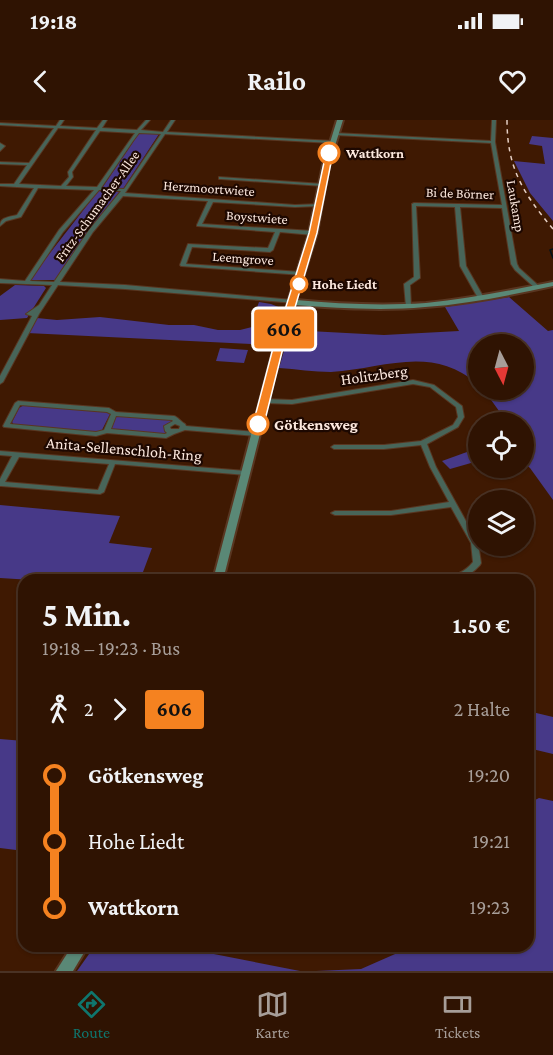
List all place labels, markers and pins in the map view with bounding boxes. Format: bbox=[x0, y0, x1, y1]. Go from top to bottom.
marker: Wattkorn bbox=[318, 142, 340, 164]
place label: Wattkorn bbox=[345, 145, 404, 161]
marker: Hohe Liedt bbox=[290, 275, 308, 293]
place label: Hohe Liedt bbox=[312, 276, 378, 292]
marker: Götkensweg bbox=[247, 413, 269, 435]
place label: Götkensweg bbox=[274, 416, 358, 433]

